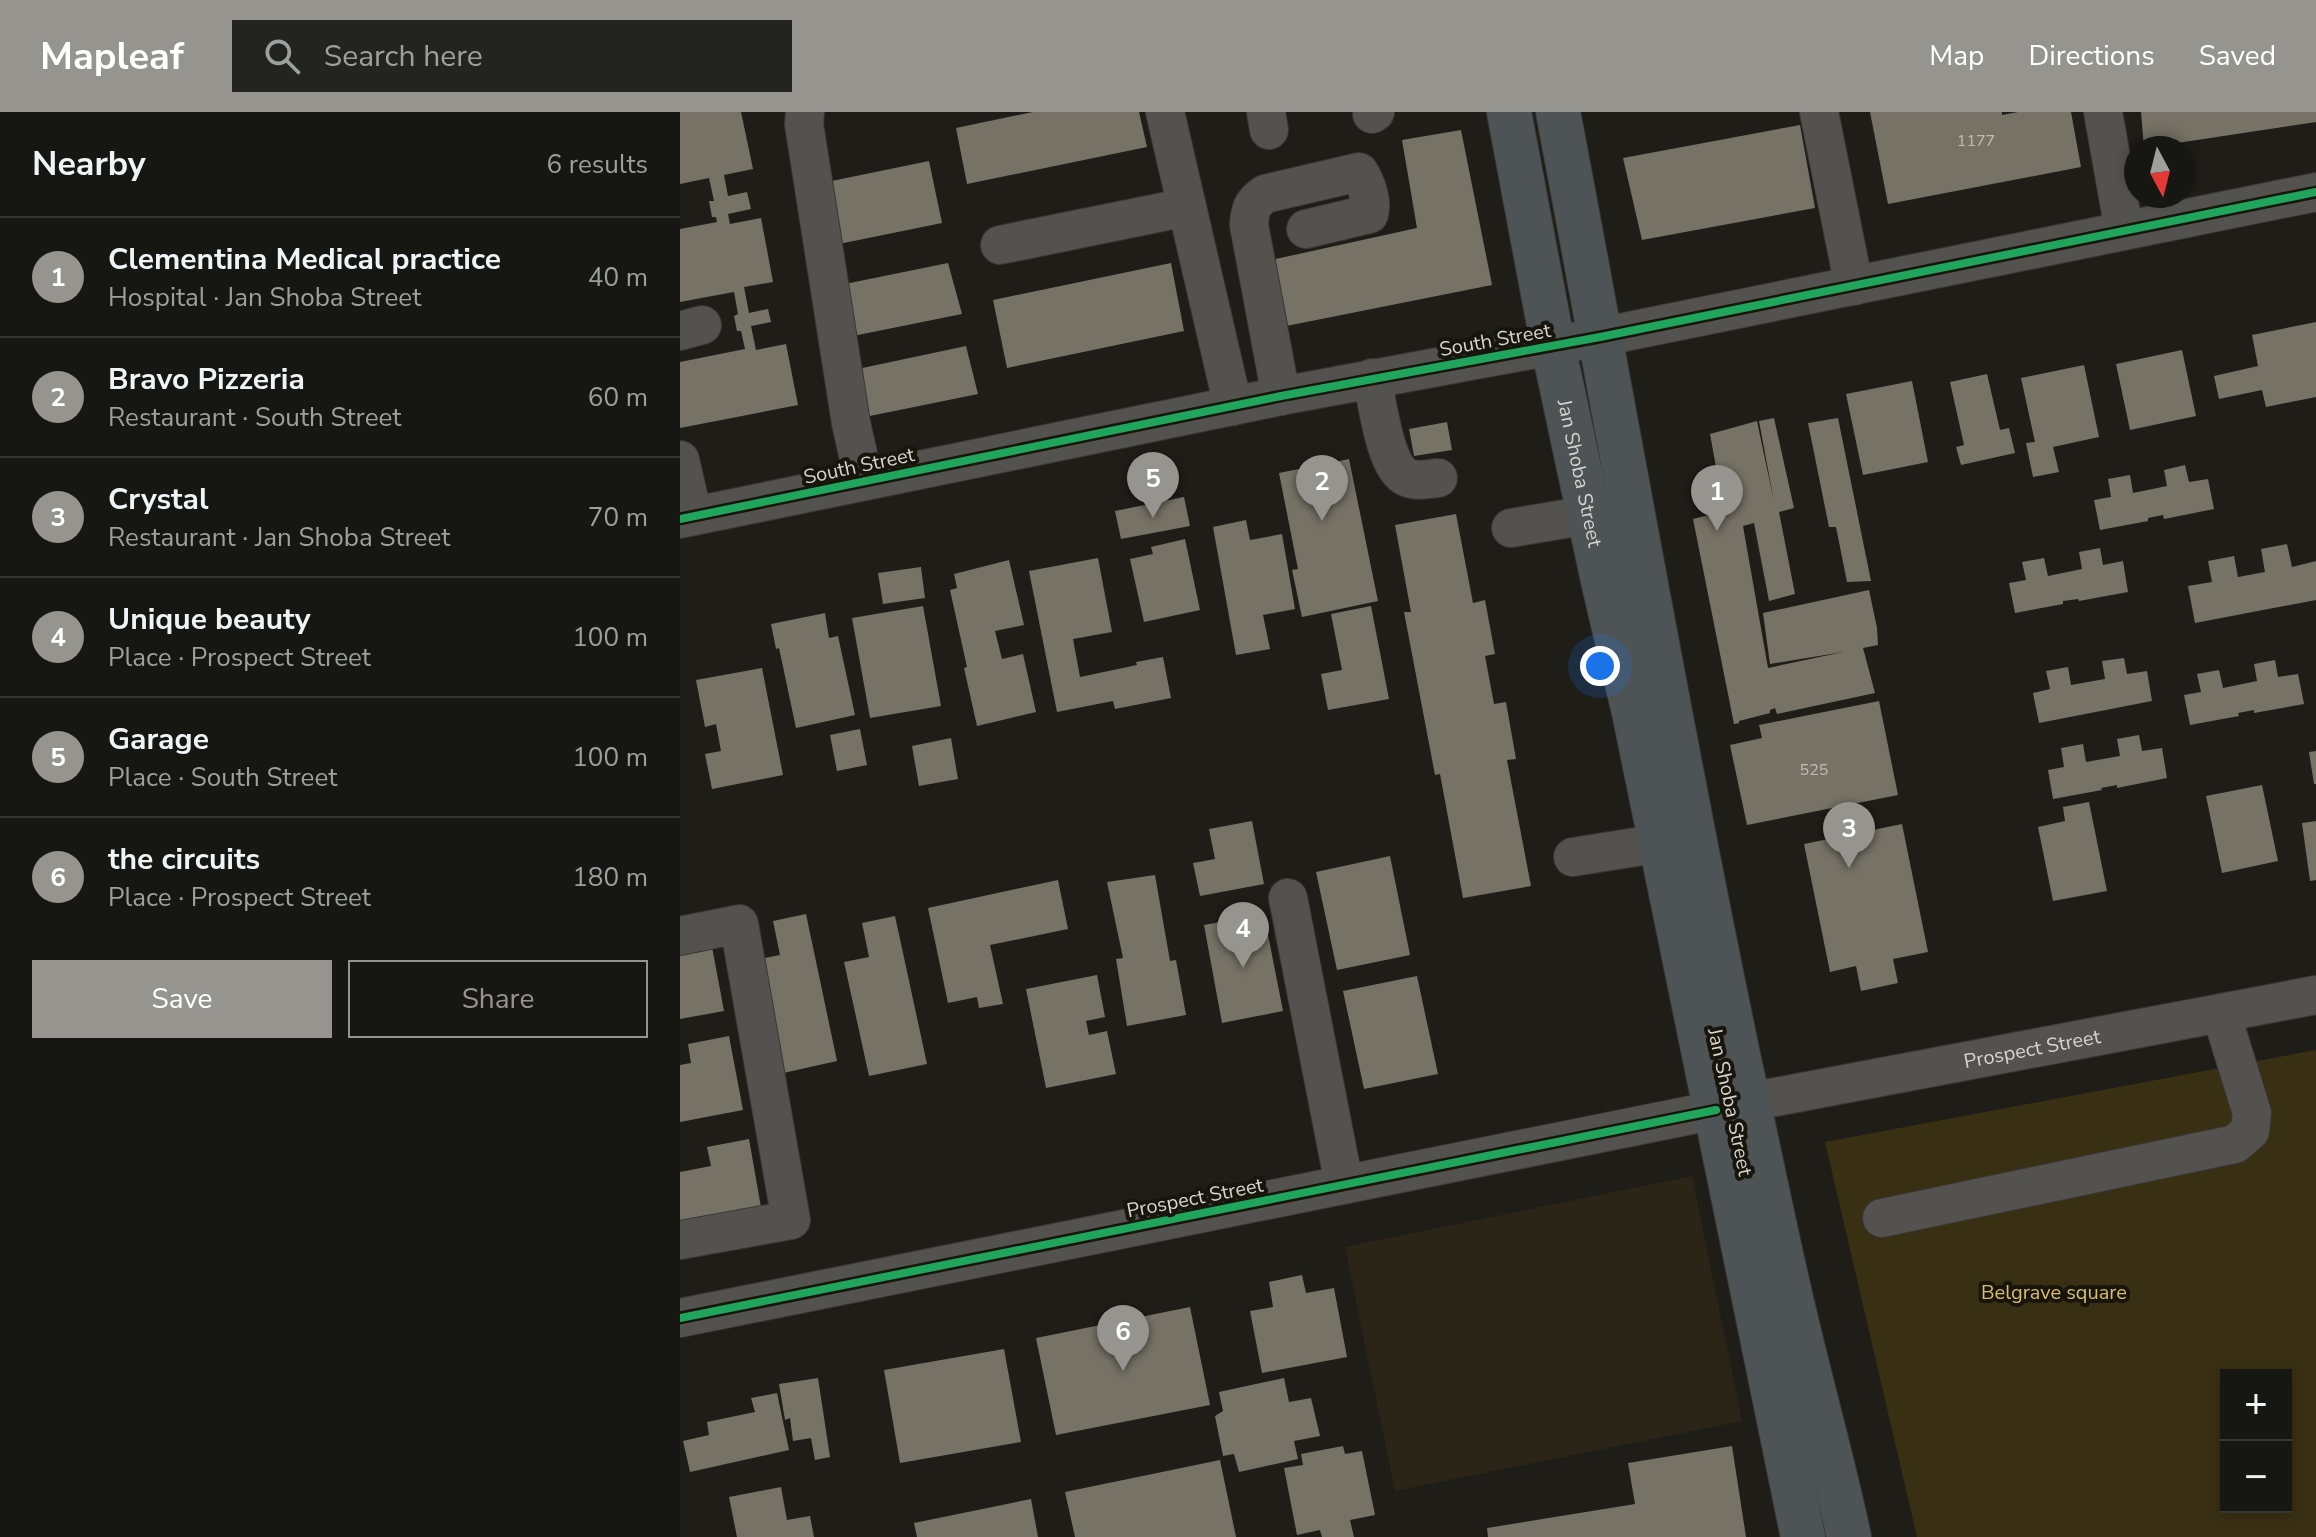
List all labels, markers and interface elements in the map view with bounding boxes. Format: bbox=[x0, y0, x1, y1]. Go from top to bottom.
search box bbox=[232, 20, 792, 92]
text: Mapleaf bbox=[40, 31, 184, 82]
icon: search bbox=[260, 34, 304, 78]
text: Search here bbox=[324, 36, 483, 77]
text: Map bbox=[1929, 37, 1984, 75]
text: Directions bbox=[2028, 37, 2155, 75]
text: Saved bbox=[2199, 37, 2276, 75]
house number: 1177 bbox=[1957, 130, 1995, 152]
north arrow bbox=[2124, 136, 2196, 208]
text: Nearby bbox=[32, 141, 146, 187]
text: 6 results bbox=[547, 147, 648, 182]
text: Clementina Medical practice bbox=[108, 239, 501, 280]
text: 1 bbox=[50, 260, 66, 295]
text: 40 m bbox=[588, 260, 648, 295]
text: Hospital · Jan Shoba Street bbox=[108, 280, 421, 315]
street label: South Street bbox=[1437, 317, 1554, 363]
text: Bravo Pizzeria bbox=[108, 359, 305, 400]
text: 2 bbox=[50, 380, 66, 415]
text: 60 m bbox=[588, 380, 648, 415]
street label: Jan Shoba Street bbox=[1551, 396, 1609, 550]
text: Restaurant · South Street bbox=[108, 400, 401, 435]
street label: South Street bbox=[801, 441, 918, 491]
pin: 5 bbox=[1127, 452, 1179, 518]
pin: 2 bbox=[1296, 455, 1348, 521]
pin: 1 bbox=[1691, 465, 1743, 531]
text: Crystal bbox=[108, 479, 209, 520]
text: 3 bbox=[50, 500, 66, 535]
text: 70 m bbox=[588, 500, 648, 535]
text: Restaurant · Jan Shoba Street bbox=[108, 520, 450, 555]
text: Unique beauty bbox=[108, 599, 311, 640]
text: 4 bbox=[50, 620, 66, 655]
text: 100 m bbox=[572, 620, 648, 655]
text: Place · Prospect Street bbox=[108, 640, 371, 675]
your location bbox=[1580, 646, 1620, 686]
text: Garage bbox=[108, 719, 209, 760]
text: 5 bbox=[50, 740, 66, 775]
text: 100 m bbox=[572, 740, 648, 775]
house number: 525 bbox=[1800, 759, 1828, 781]
text: Place · South Street bbox=[108, 760, 337, 795]
pin: 3 bbox=[1823, 802, 1875, 868]
text: the circuits bbox=[108, 839, 260, 880]
text: 6 bbox=[50, 860, 66, 895]
text: 180 m bbox=[572, 860, 648, 895]
text: Place · Prospect Street bbox=[108, 880, 371, 915]
pin: 4 bbox=[1217, 902, 1269, 968]
button: Save bbox=[32, 960, 332, 1038]
button: Share bbox=[348, 960, 648, 1038]
street label: Prospect Street bbox=[1961, 1022, 2104, 1075]
street label: Jan Shoba Street bbox=[1701, 1025, 1759, 1179]
street label: Prospect Street bbox=[1124, 1171, 1267, 1224]
park label: Belgrave square bbox=[1981, 1279, 2127, 1306]
pin: 6 bbox=[1097, 1305, 1149, 1371]
map controls bbox=[2220, 1369, 2292, 1513]
button: + bbox=[2220, 1369, 2292, 1441]
button: − bbox=[2220, 1441, 2292, 1513]

